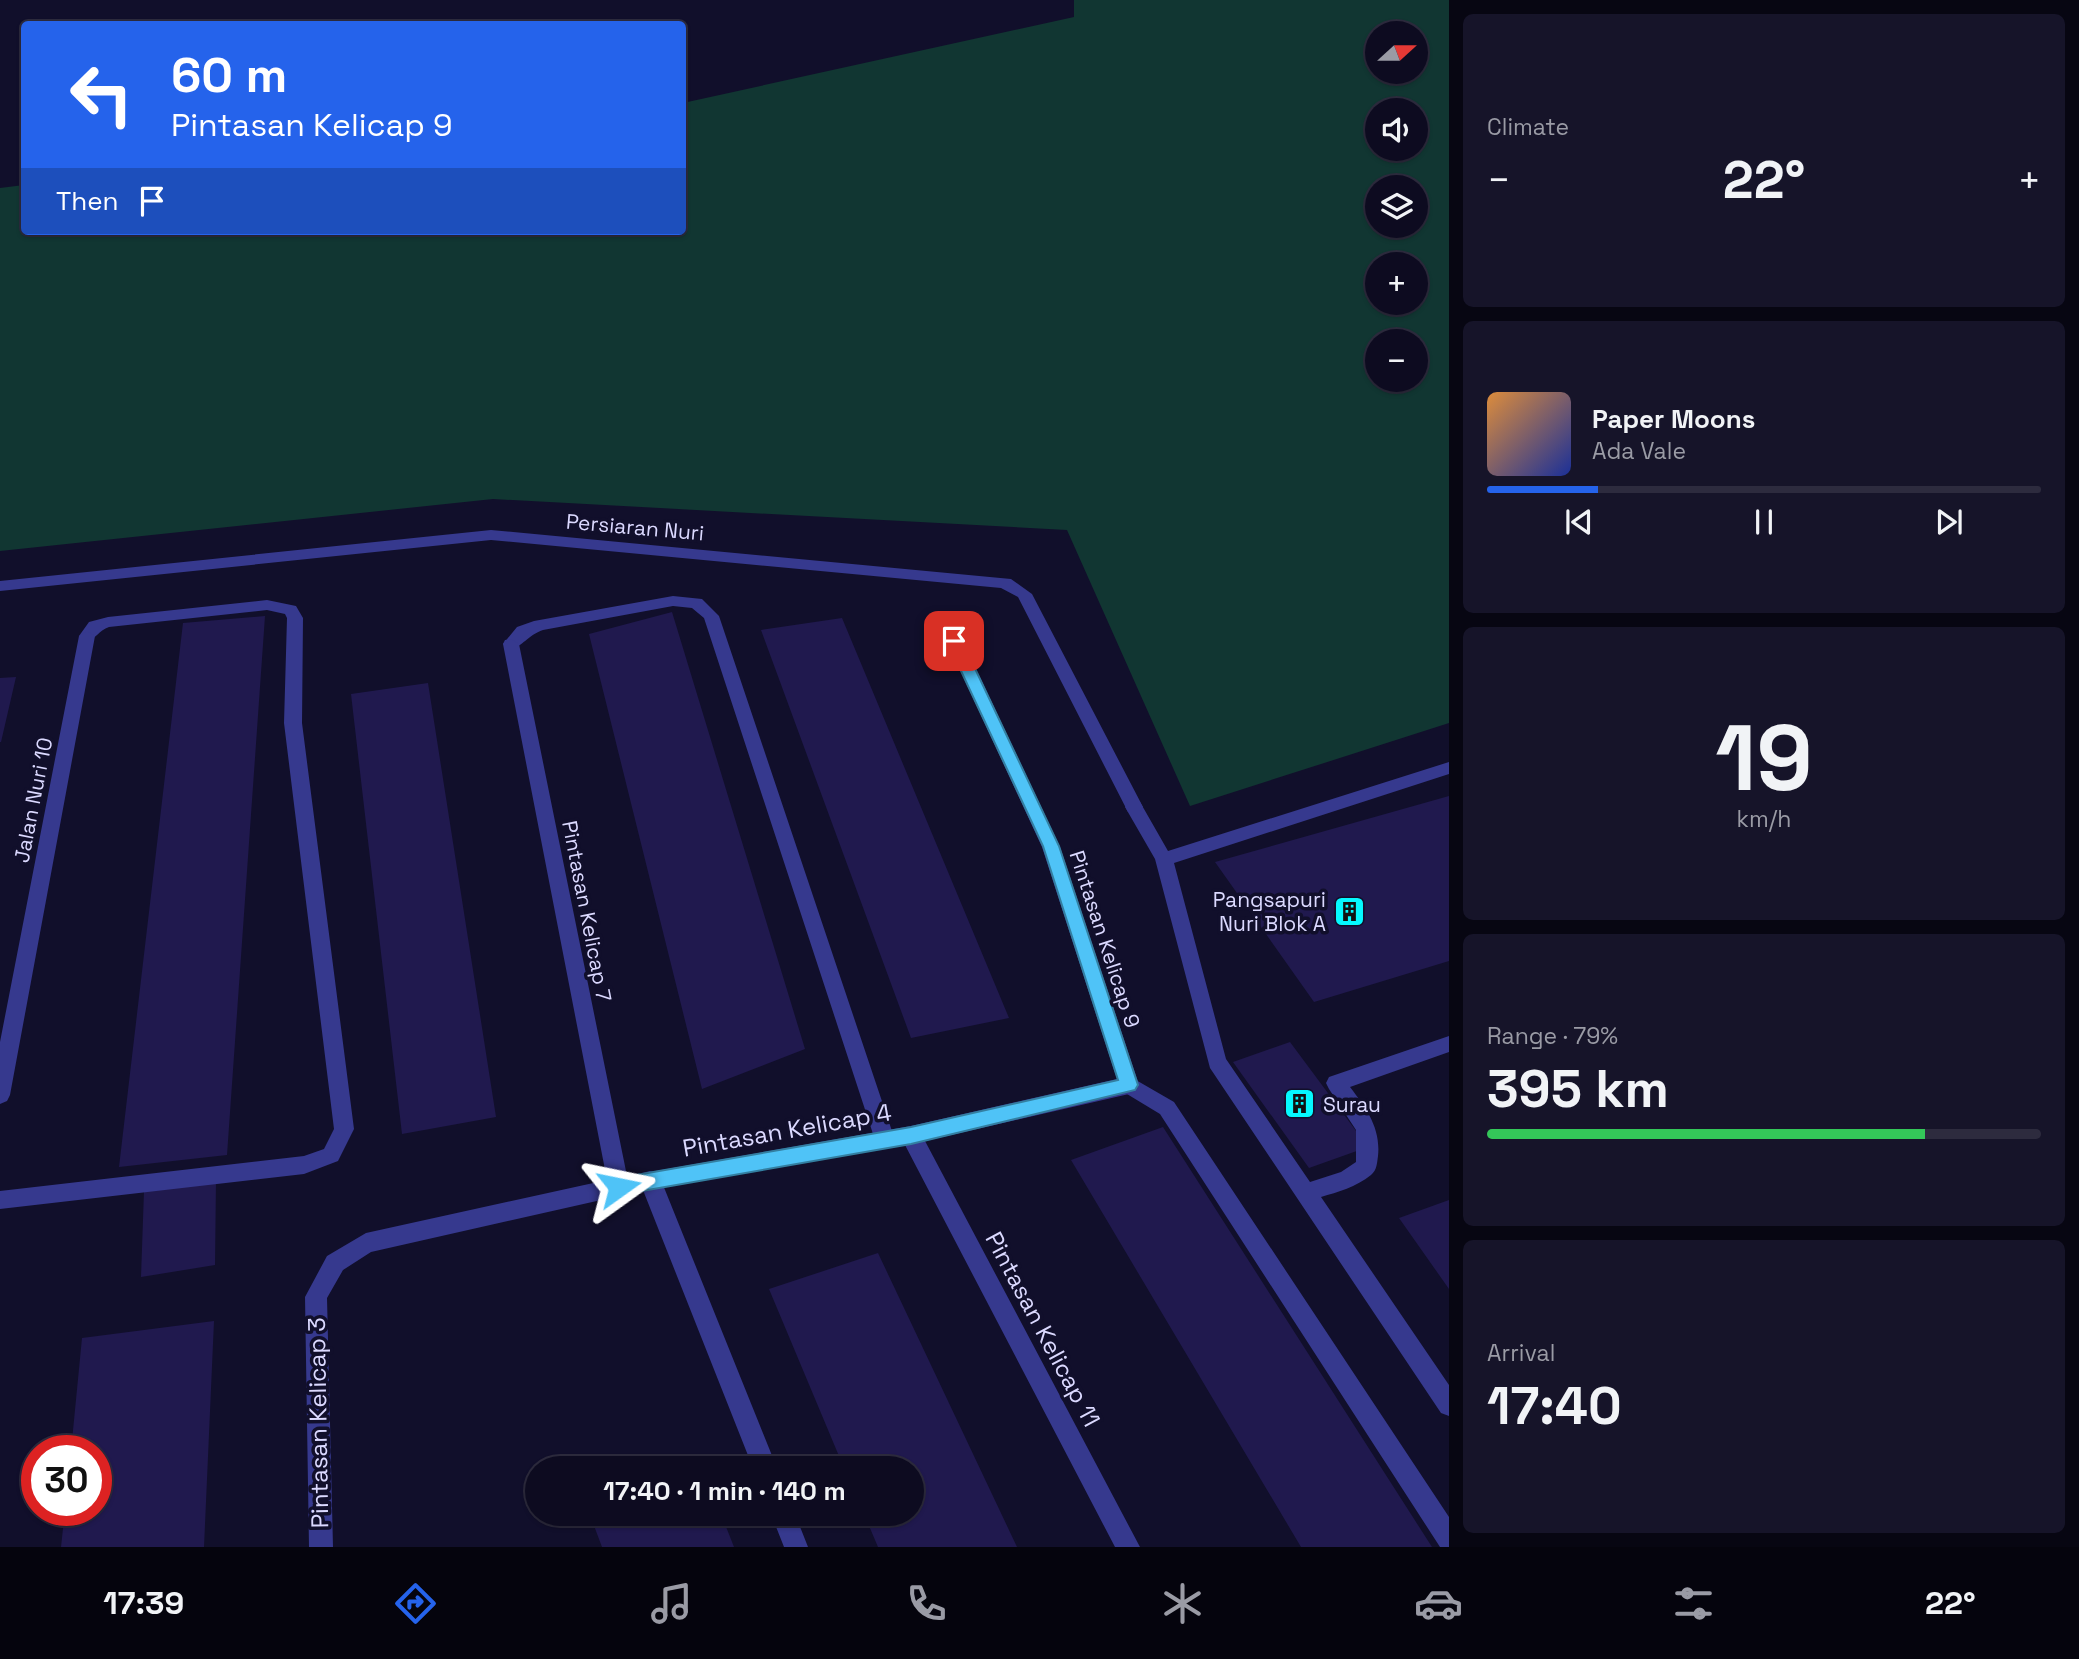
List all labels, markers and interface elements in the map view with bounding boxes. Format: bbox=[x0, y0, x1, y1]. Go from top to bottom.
north arrow bbox=[1365, 21, 1428, 84]
map controls bbox=[1365, 21, 1428, 392]
text: 60 m bbox=[171, 44, 287, 106]
icon: left bbox=[56, 49, 147, 140]
button: sound bbox=[1365, 98, 1428, 161]
text: Pintasan Kelicap 9 bbox=[171, 105, 453, 145]
text: Climate bbox=[1487, 112, 1569, 142]
text: 22° bbox=[1723, 147, 1805, 213]
text: − bbox=[1487, 156, 1511, 204]
text: + bbox=[2017, 156, 2041, 204]
button: layers bbox=[1365, 175, 1428, 238]
icon: arrive bbox=[133, 182, 171, 220]
text: Then bbox=[56, 184, 119, 218]
button: + bbox=[1365, 252, 1428, 315]
button: − bbox=[1365, 329, 1428, 392]
text: Paper Moons bbox=[1592, 402, 1755, 436]
text: Ada Vale bbox=[1592, 436, 1686, 466]
icon: previous bbox=[1560, 503, 1598, 541]
icon: pause bbox=[1745, 503, 1783, 541]
icon: next bbox=[1930, 503, 1968, 541]
street label: Persiaran Nuri bbox=[565, 508, 705, 546]
pin bbox=[924, 611, 984, 671]
icon: arrive bbox=[935, 622, 973, 660]
text: 19 bbox=[1715, 700, 1813, 817]
street label: Jalan Nuri 10 bbox=[8, 735, 58, 865]
text: km/h bbox=[1737, 804, 1791, 834]
street label: Pintasan Kelicap 7 bbox=[556, 818, 618, 1004]
street label: Pintasan Kelicap 9 bbox=[1064, 847, 1146, 1031]
place label: Pangsapuri Nuri Blok A bbox=[1213, 886, 1326, 937]
building icon: Pangsapuri Nuri Blok A bbox=[1332, 894, 1366, 928]
text: Range · 79% bbox=[1487, 1021, 1618, 1051]
text: 395 km bbox=[1487, 1056, 1669, 1122]
building icon: Surau bbox=[1283, 1087, 1317, 1121]
place label: Surau bbox=[1323, 1091, 1381, 1118]
street label: Pintasan Kelicap 4 bbox=[680, 1096, 894, 1164]
position arrow bbox=[582, 1150, 656, 1224]
street label: Pintasan Kelicap 11 bbox=[978, 1226, 1108, 1432]
street label: Pintasan Kelicap 3 bbox=[301, 1317, 335, 1529]
text: Arrival bbox=[1487, 1338, 1555, 1368]
text: 17:40 bbox=[1487, 1373, 1622, 1439]
speed limit sign: 30 bbox=[21, 1435, 112, 1526]
text: 17:40 · 1 min · 140 m bbox=[603, 1474, 846, 1508]
icon: directions bbox=[391, 1579, 440, 1628]
icon: music bbox=[647, 1579, 696, 1628]
icon: phone bbox=[902, 1579, 951, 1628]
icon: climate bbox=[1158, 1579, 1207, 1628]
icon: car bbox=[1414, 1579, 1463, 1628]
icon: filters bbox=[1669, 1579, 1718, 1628]
text: 17:39 bbox=[103, 1583, 184, 1623]
text: 22° bbox=[1925, 1583, 1976, 1623]

